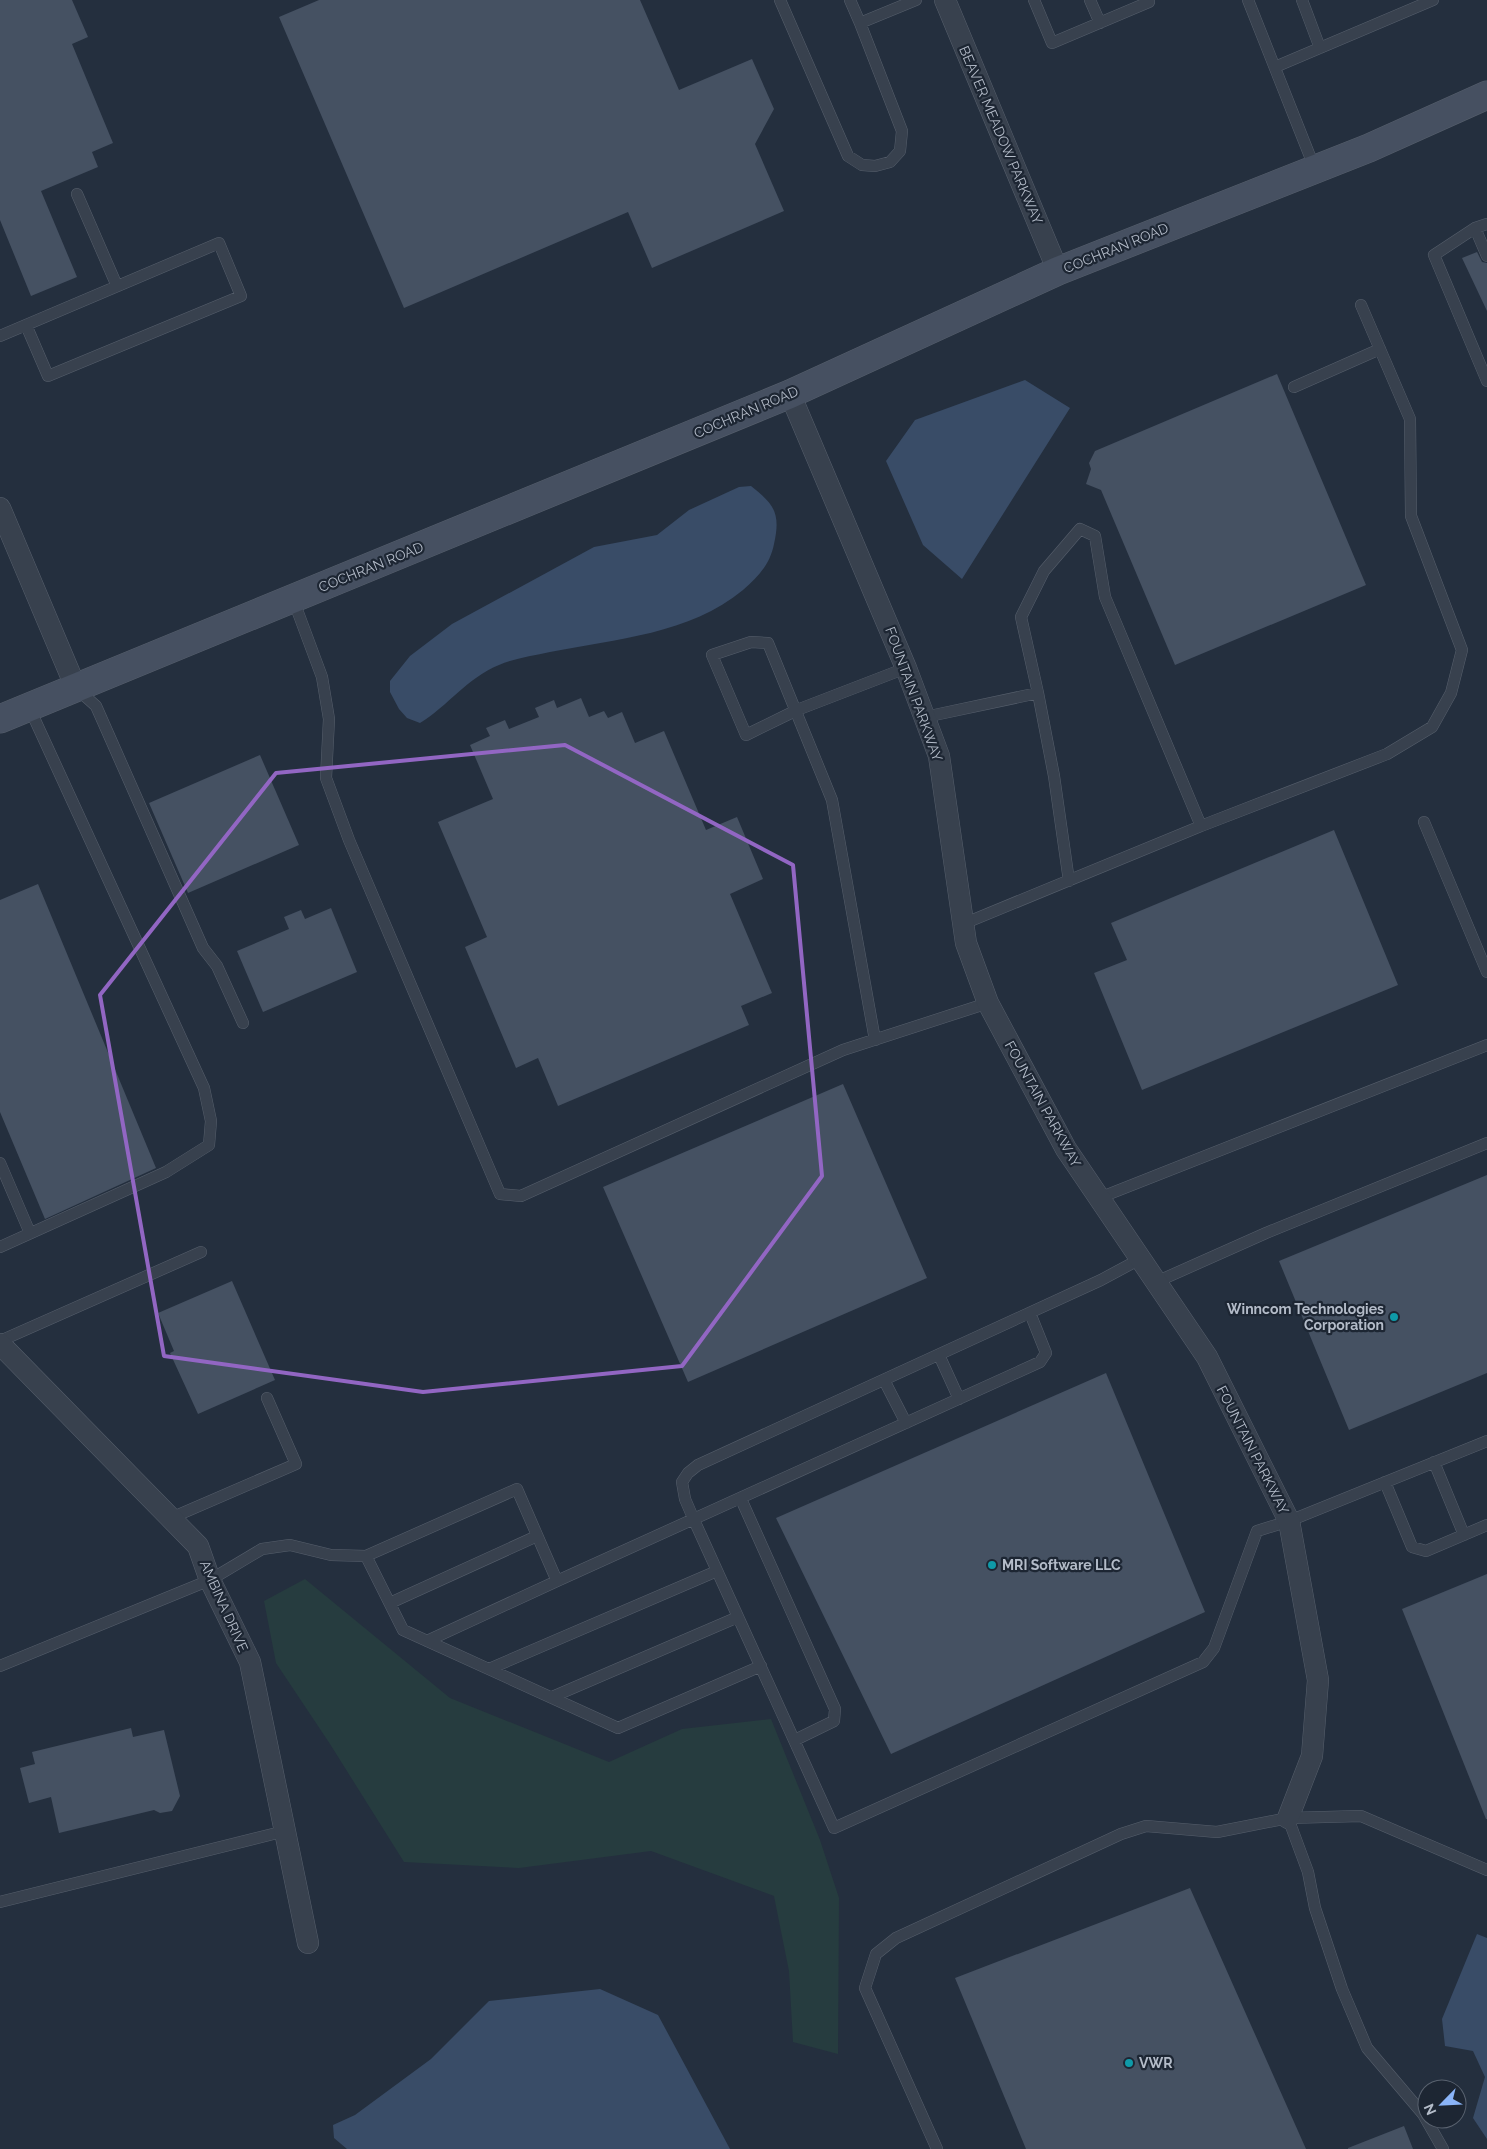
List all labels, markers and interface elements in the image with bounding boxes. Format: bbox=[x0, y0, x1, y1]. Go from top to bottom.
street label: BEAVER MEADOW PARKWAY bbox=[956, 43, 1046, 227]
street label: COCHRAN ROAD bbox=[1061, 220, 1171, 276]
street label: COCHRAN ROAD bbox=[691, 383, 801, 441]
street label: COCHRAN ROAD bbox=[316, 539, 426, 595]
street label: FOUNTAIN PARKWAY bbox=[882, 625, 946, 763]
street label: FOUNTAIN PARKWAY bbox=[1002, 1038, 1084, 1170]
place label: Winncom Technologies Corporation bbox=[1227, 1301, 1384, 1333]
marker: Winncom Technologies Corporation bbox=[1388, 1311, 1400, 1323]
street label: FOUNTAIN PARKWAY bbox=[1214, 1383, 1292, 1517]
place label: MRI Software LLC bbox=[1002, 1557, 1121, 1573]
street label: AMBINA DRIVE bbox=[197, 1558, 251, 1654]
marker: MRI Software LLC bbox=[986, 1559, 998, 1571]
place label: VWR bbox=[1139, 2055, 1173, 2071]
marker: VWR bbox=[1123, 2057, 1135, 2069]
north arrow bbox=[1417, 2079, 1467, 2129]
text: N bbox=[1421, 2101, 1440, 2117]

